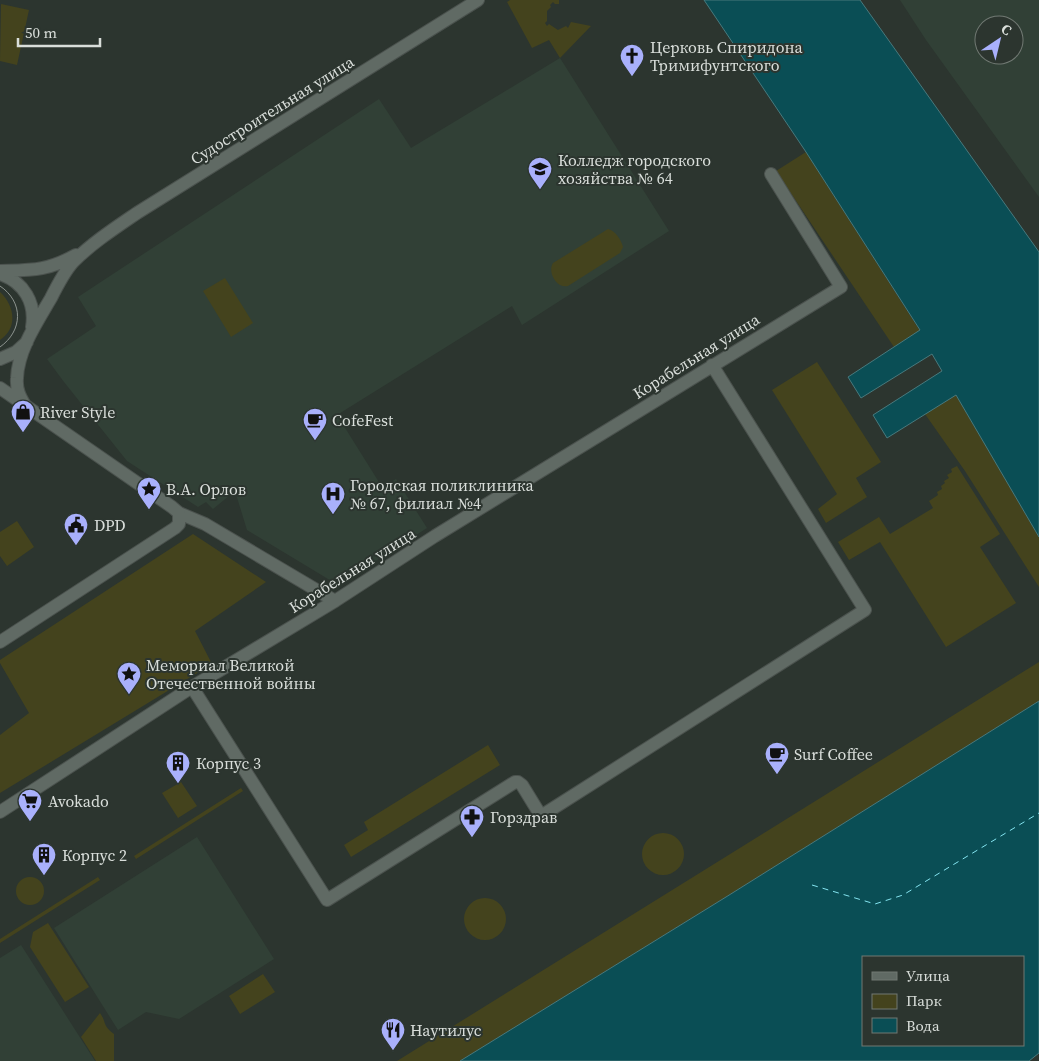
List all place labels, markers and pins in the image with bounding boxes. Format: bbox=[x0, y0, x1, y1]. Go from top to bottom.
place label: Церковь Спиридона Тримифунтского bbox=[650, 36, 804, 76]
church icon: Церковь Спиридона Тримифунтского bbox=[619, 43, 645, 77]
place label: Колледж городского хозяйства № 64 bbox=[558, 149, 711, 189]
school or university icon: Колледж городского хозяйства № 64 bbox=[527, 156, 553, 190]
shop icon: River Style bbox=[10, 399, 36, 433]
place label: River Style bbox=[40, 401, 115, 423]
cafe icon: CofeFest bbox=[302, 407, 328, 441]
place label: CofeFest bbox=[332, 409, 394, 431]
place label: Городская поликлиника № 67, филиал №4 bbox=[350, 474, 534, 514]
place icon: В.А. Орлов bbox=[136, 476, 162, 510]
place label: В.А. Орлов bbox=[166, 478, 246, 500]
hospital icon: Городская поликлиника № 67, филиал №4 bbox=[320, 481, 346, 515]
public building icon: DPD bbox=[63, 512, 89, 546]
place label: DPD bbox=[94, 514, 126, 536]
place label: Мемориал Великой Отечественной войны bbox=[146, 654, 316, 694]
place icon: Мемориал Великой Отечественной войны bbox=[116, 661, 142, 695]
cafe icon: Surf Coffee bbox=[764, 741, 790, 775]
place label: Surf Coffee bbox=[794, 743, 873, 765]
building icon: Корпус 3 bbox=[165, 750, 191, 784]
place label: Корпус 3 bbox=[196, 752, 261, 774]
supermarket icon: Avokado bbox=[17, 788, 43, 822]
place label: Avokado bbox=[48, 790, 109, 812]
pharmacy icon: Горздрав bbox=[459, 804, 485, 838]
place label: Горздрав bbox=[490, 806, 557, 828]
building icon: Корпус 2 bbox=[31, 842, 57, 876]
place label: Корпус 2 bbox=[62, 844, 127, 866]
restaurant icon: Наутилус bbox=[380, 1017, 406, 1051]
place label: Наутилус bbox=[410, 1019, 482, 1041]

